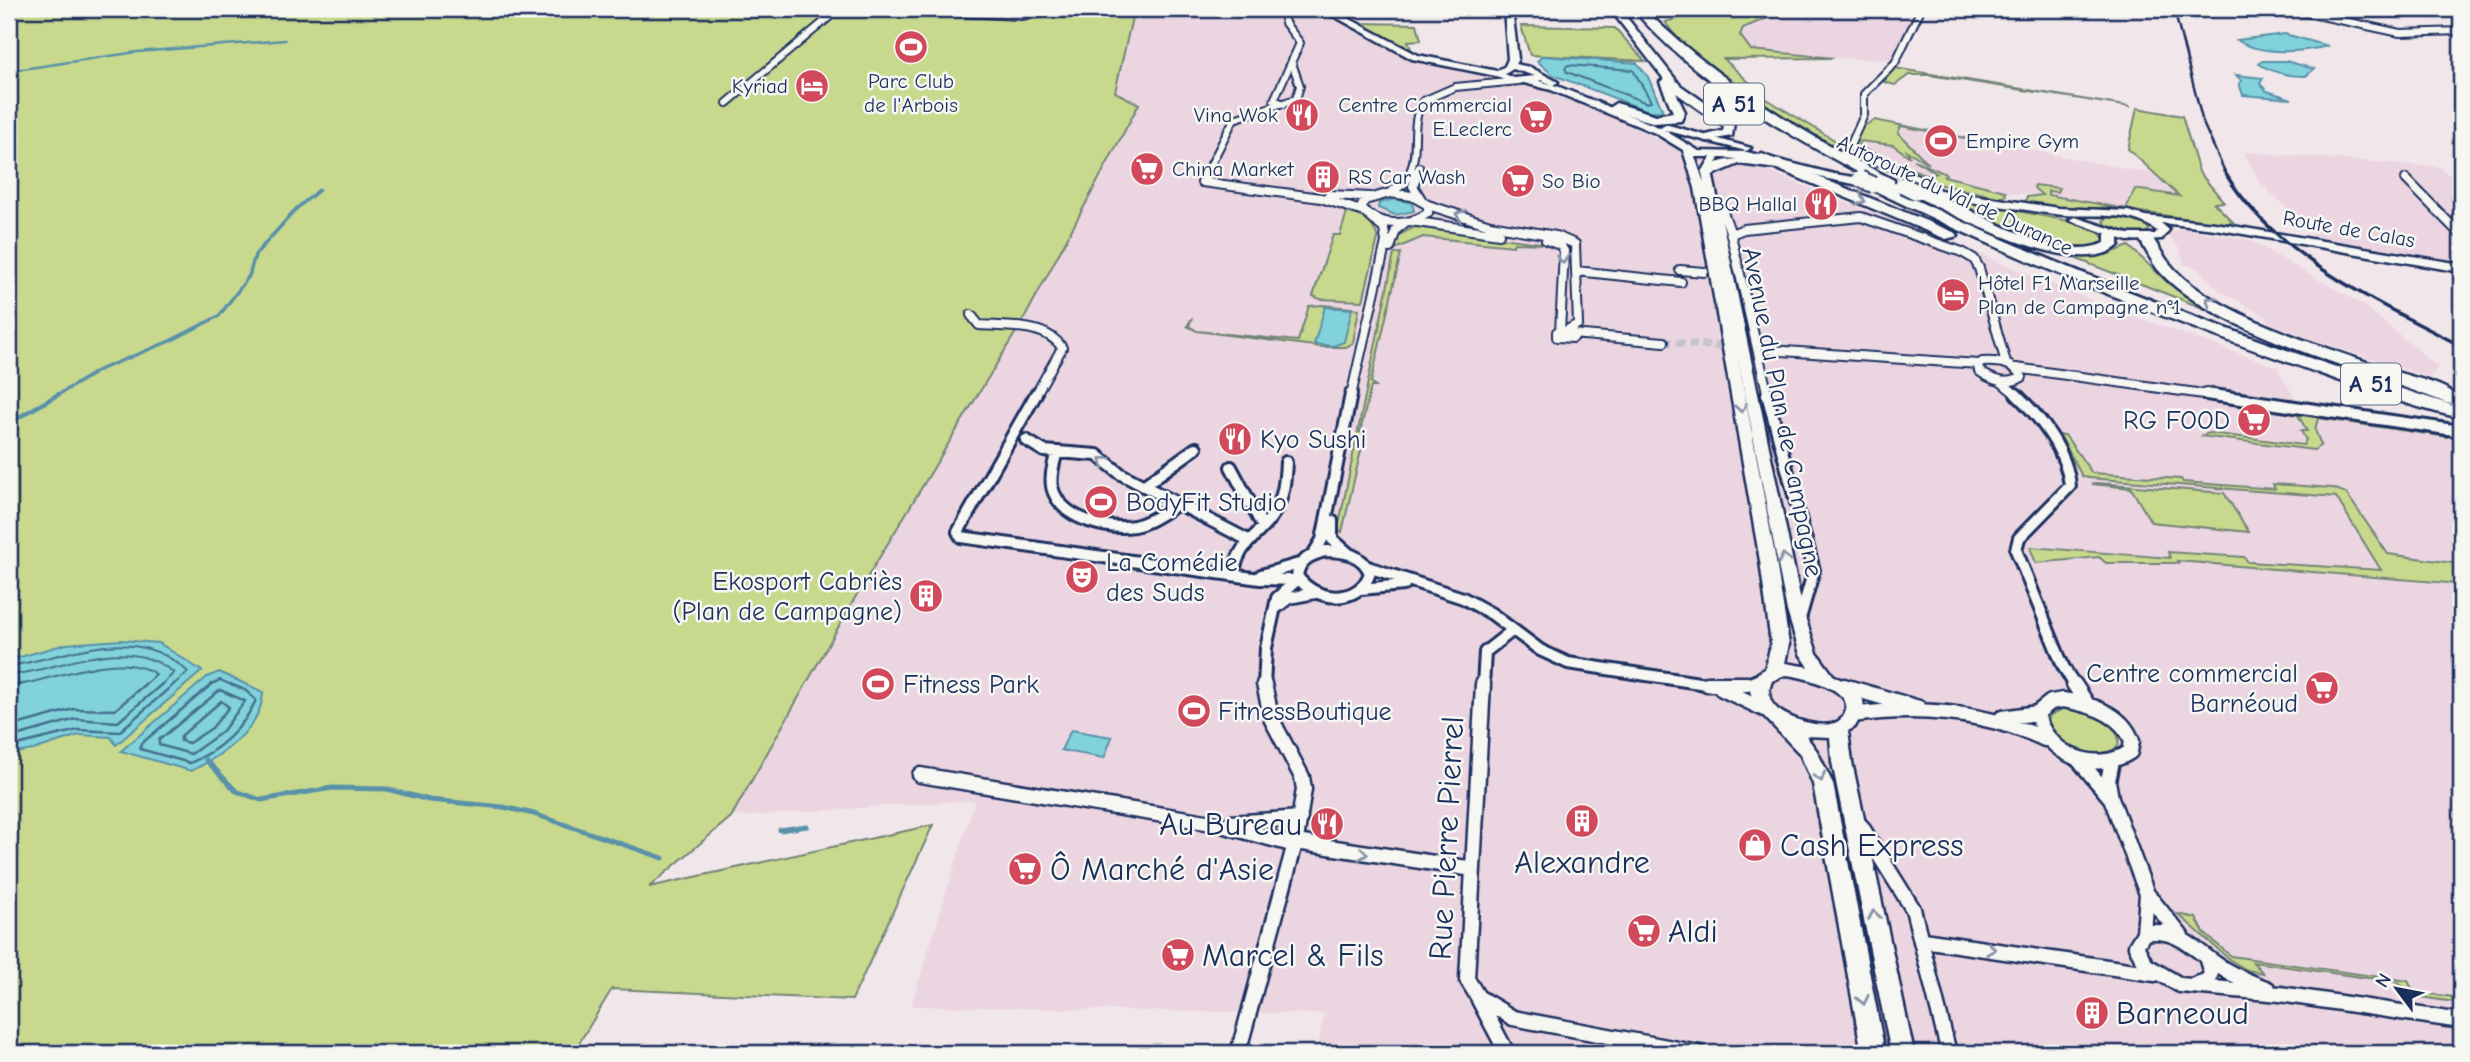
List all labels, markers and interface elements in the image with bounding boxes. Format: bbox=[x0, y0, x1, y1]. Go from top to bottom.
sports icon: Parc Club de l'Arbois bbox=[892, 28, 930, 66]
hotel icon: Kyriad bbox=[793, 67, 831, 105]
place label: Parc Club de l'Arbois bbox=[864, 69, 958, 117]
place label: Kyriad bbox=[732, 74, 788, 98]
road number: A 51 bbox=[1704, 84, 1764, 124]
place label: Centre Commercial E.Leclerc bbox=[1338, 93, 1512, 141]
restaurant icon: Vina Wok bbox=[1283, 96, 1321, 134]
supermarket icon: Centre Commercial E.Leclerc bbox=[1517, 98, 1555, 136]
place label: Vina Wok bbox=[1194, 103, 1278, 127]
sports icon: Empire Gym bbox=[1922, 122, 1960, 160]
place label: Empire Gym bbox=[1966, 129, 2079, 153]
street label: Autoroute du Val de Durance bbox=[1833, 130, 2077, 260]
supermarket icon: China Market bbox=[1128, 150, 1166, 188]
place label: China Market bbox=[1172, 157, 1294, 181]
building icon: RS Car Wash bbox=[1304, 158, 1342, 196]
supermarket icon: So Bio bbox=[1499, 162, 1537, 200]
place label: RS Car Wash bbox=[1348, 165, 1466, 189]
place label: So Bio bbox=[1542, 169, 1601, 193]
restaurant icon: BBQ Hallal bbox=[1802, 185, 1840, 223]
one-way arrow bbox=[1855, 191, 1867, 205]
place label: BBQ Hallal bbox=[1698, 192, 1797, 216]
street label: Route de Calas bbox=[2281, 206, 2417, 252]
one-way arrow bbox=[1455, 210, 1467, 224]
street label: Avenue du Plan de Campagne bbox=[1735, 245, 1829, 580]
one-way arrow bbox=[1555, 254, 1570, 265]
place label: Hôtel F1 Marseille Plan de Campagne n°1 bbox=[1978, 271, 2181, 319]
hotel icon: Hôtel F1 Marseille Plan de Campagne n°1 bbox=[1934, 276, 1972, 314]
one-way arrow bbox=[2205, 296, 2218, 309]
road number: A 51 bbox=[2341, 363, 2401, 404]
supermarket icon: RG FOOD bbox=[2235, 401, 2273, 439]
one-way arrow bbox=[1732, 402, 1747, 414]
place label: RG FOOD bbox=[2123, 406, 2230, 436]
restaurant icon: Kyo Sushi bbox=[1216, 420, 1254, 458]
place label: Kyo Sushi bbox=[1260, 425, 1367, 455]
one-way arrow bbox=[1099, 457, 1112, 470]
sports icon: BodyFit Studio bbox=[1082, 483, 1120, 521]
place label: BodyFit Studio bbox=[1126, 488, 1287, 518]
place label: La Comédie des Suds bbox=[1106, 548, 1238, 608]
one-way arrow bbox=[1778, 552, 1793, 564]
theatre icon: La Comédie des Suds bbox=[1063, 558, 1101, 596]
place label: Ekosport Cabriès (Plan de Campagne) bbox=[672, 567, 902, 627]
building icon: Ekosport Cabriès (Plan de Campagne) bbox=[907, 577, 945, 615]
place label: Centre commercial Barnéoud bbox=[2086, 659, 2298, 719]
sports icon: Fitness Park bbox=[859, 665, 897, 703]
supermarket icon: Centre commercial Barnéoud bbox=[2303, 669, 2341, 707]
place label: Fitness Park bbox=[903, 670, 1039, 700]
sports icon: FitnessBoutique bbox=[1175, 692, 1213, 730]
place label: FitnessBoutique bbox=[1218, 697, 1392, 727]
street label: Rue Pierre Pierrel bbox=[1422, 715, 1471, 961]
one-way arrow bbox=[1812, 770, 1826, 783]
building icon: Alexandre bbox=[1563, 802, 1601, 840]
restaurant icon: Au Bureau bbox=[1308, 805, 1346, 843]
place label: Au Bureau bbox=[1159, 806, 1302, 843]
shop icon: Cash Express bbox=[1736, 826, 1774, 864]
place label: Cash Express bbox=[1780, 827, 1964, 864]
place label: Alexandre bbox=[1514, 844, 1650, 881]
one-way arrow bbox=[1357, 846, 1369, 861]
supermarket icon: Ô Marché d'Asie bbox=[1006, 850, 1044, 888]
place label: Ô Marché d'Asie bbox=[1050, 851, 1274, 888]
one-way arrow bbox=[1867, 909, 1882, 921]
supermarket icon: Aldi bbox=[1625, 912, 1663, 950]
place label: Aldi bbox=[1668, 913, 1718, 950]
supermarket icon: Marcel & Fils bbox=[1159, 936, 1197, 974]
place label: Marcel & Fils bbox=[1202, 937, 1384, 974]
one-way arrow bbox=[1985, 942, 1996, 957]
north arrow bbox=[2362, 954, 2432, 1024]
text: N bbox=[2371, 969, 2396, 992]
one-way arrow bbox=[1855, 994, 1870, 1006]
building icon: Barneoud bbox=[2073, 994, 2111, 1032]
place label: Barneoud bbox=[2116, 995, 2249, 1032]

